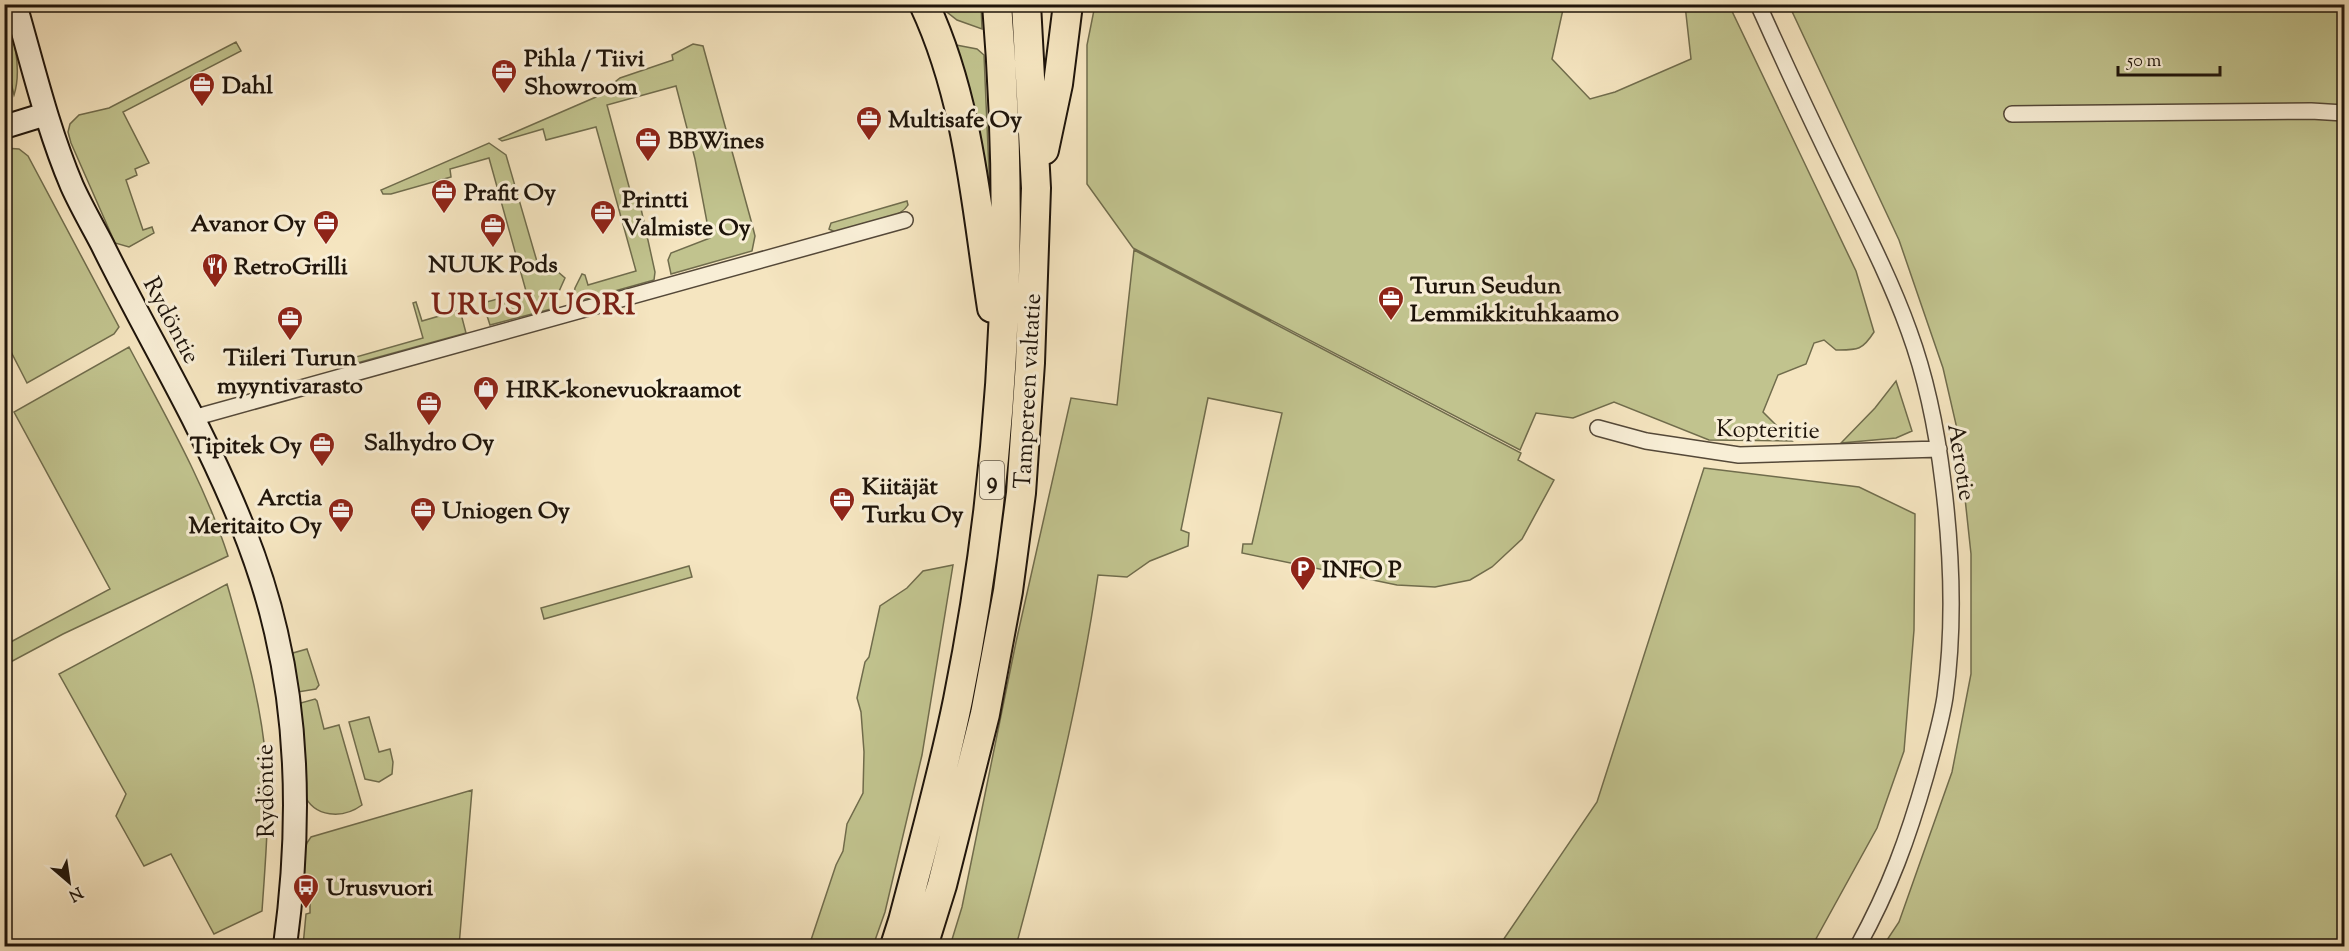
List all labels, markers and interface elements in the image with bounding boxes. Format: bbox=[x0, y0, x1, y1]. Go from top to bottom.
scale bar bbox=[2118, 39, 2220, 77]
place label: Pihla / Tiivi Showroom bbox=[524, 43, 645, 105]
text: 50 m bbox=[2126, 49, 2162, 75]
office icon: Pihla / Tiivi Showroom bbox=[489, 57, 519, 95]
office icon: Dahl bbox=[187, 70, 217, 108]
place label: Dahl bbox=[222, 70, 273, 104]
office icon: Multisafe Oy bbox=[854, 104, 884, 142]
place label: Multisafe Oy bbox=[888, 104, 1022, 138]
office icon: BBWines bbox=[633, 125, 663, 163]
place label: BBWines bbox=[668, 125, 764, 159]
office icon: Prafit Oy bbox=[429, 177, 459, 215]
place label: Prafit Oy bbox=[464, 177, 556, 211]
place label: Printti Valmiste Oy bbox=[622, 184, 751, 246]
office icon: Printti Valmiste Oy bbox=[588, 198, 618, 236]
place label: Avanor Oy bbox=[191, 208, 306, 242]
office icon: Avanor Oy bbox=[311, 208, 341, 246]
office icon: NUUK Pods bbox=[478, 211, 508, 249]
place label: NUUK Pods bbox=[428, 249, 558, 283]
restaurant icon: RetroGrilli bbox=[200, 251, 230, 289]
place label: RetroGrilli bbox=[234, 251, 348, 285]
place label: Turun Seudun Lemmikkituhkaamo bbox=[1410, 270, 1619, 332]
street label: Rydöntie bbox=[133, 271, 207, 370]
office icon: Turun Seudun Lemmikkituhkaamo bbox=[1376, 284, 1406, 322]
district label: URUSVUORI bbox=[431, 285, 637, 328]
street label: Tampereen valtatie bbox=[1007, 292, 1051, 490]
office icon: Tiileri Turun myyntivarasto bbox=[275, 304, 305, 342]
place label: Tiileri Turun myyntivarasto bbox=[217, 342, 363, 404]
shop icon: HRK-konevuokraamot bbox=[471, 374, 501, 412]
place label: HRK-konevuokraamot bbox=[506, 374, 742, 408]
office icon: Salhydro Oy bbox=[414, 389, 444, 427]
street label: Kopteritie bbox=[1716, 413, 1820, 449]
street label: Aerotie bbox=[1937, 421, 1983, 503]
place label: Salhydro Oy bbox=[364, 427, 494, 461]
place label: Tipitek Oy bbox=[190, 430, 302, 464]
office icon: Tipitek Oy bbox=[307, 430, 337, 468]
road number: 9 bbox=[980, 461, 1004, 499]
place label: Kiitäjät Turku Oy bbox=[862, 471, 963, 533]
place label: Arctia Meritaito Oy bbox=[189, 482, 323, 544]
office icon: Kiitäjät Turku Oy bbox=[827, 485, 857, 523]
office icon: Uniogen Oy bbox=[408, 495, 438, 533]
place label: Uniogen Oy bbox=[442, 495, 570, 529]
office icon: Arctia Meritaito Oy bbox=[326, 496, 356, 534]
parking icon: INFO P bbox=[1288, 554, 1318, 592]
place label: INFO P bbox=[1322, 554, 1402, 588]
street label: Rydöntie bbox=[249, 744, 285, 838]
north arrow bbox=[39, 852, 99, 912]
bus stop icon: Urusvuori bbox=[291, 872, 321, 910]
place label: Urusvuori bbox=[326, 872, 433, 906]
text: N bbox=[64, 880, 86, 906]

